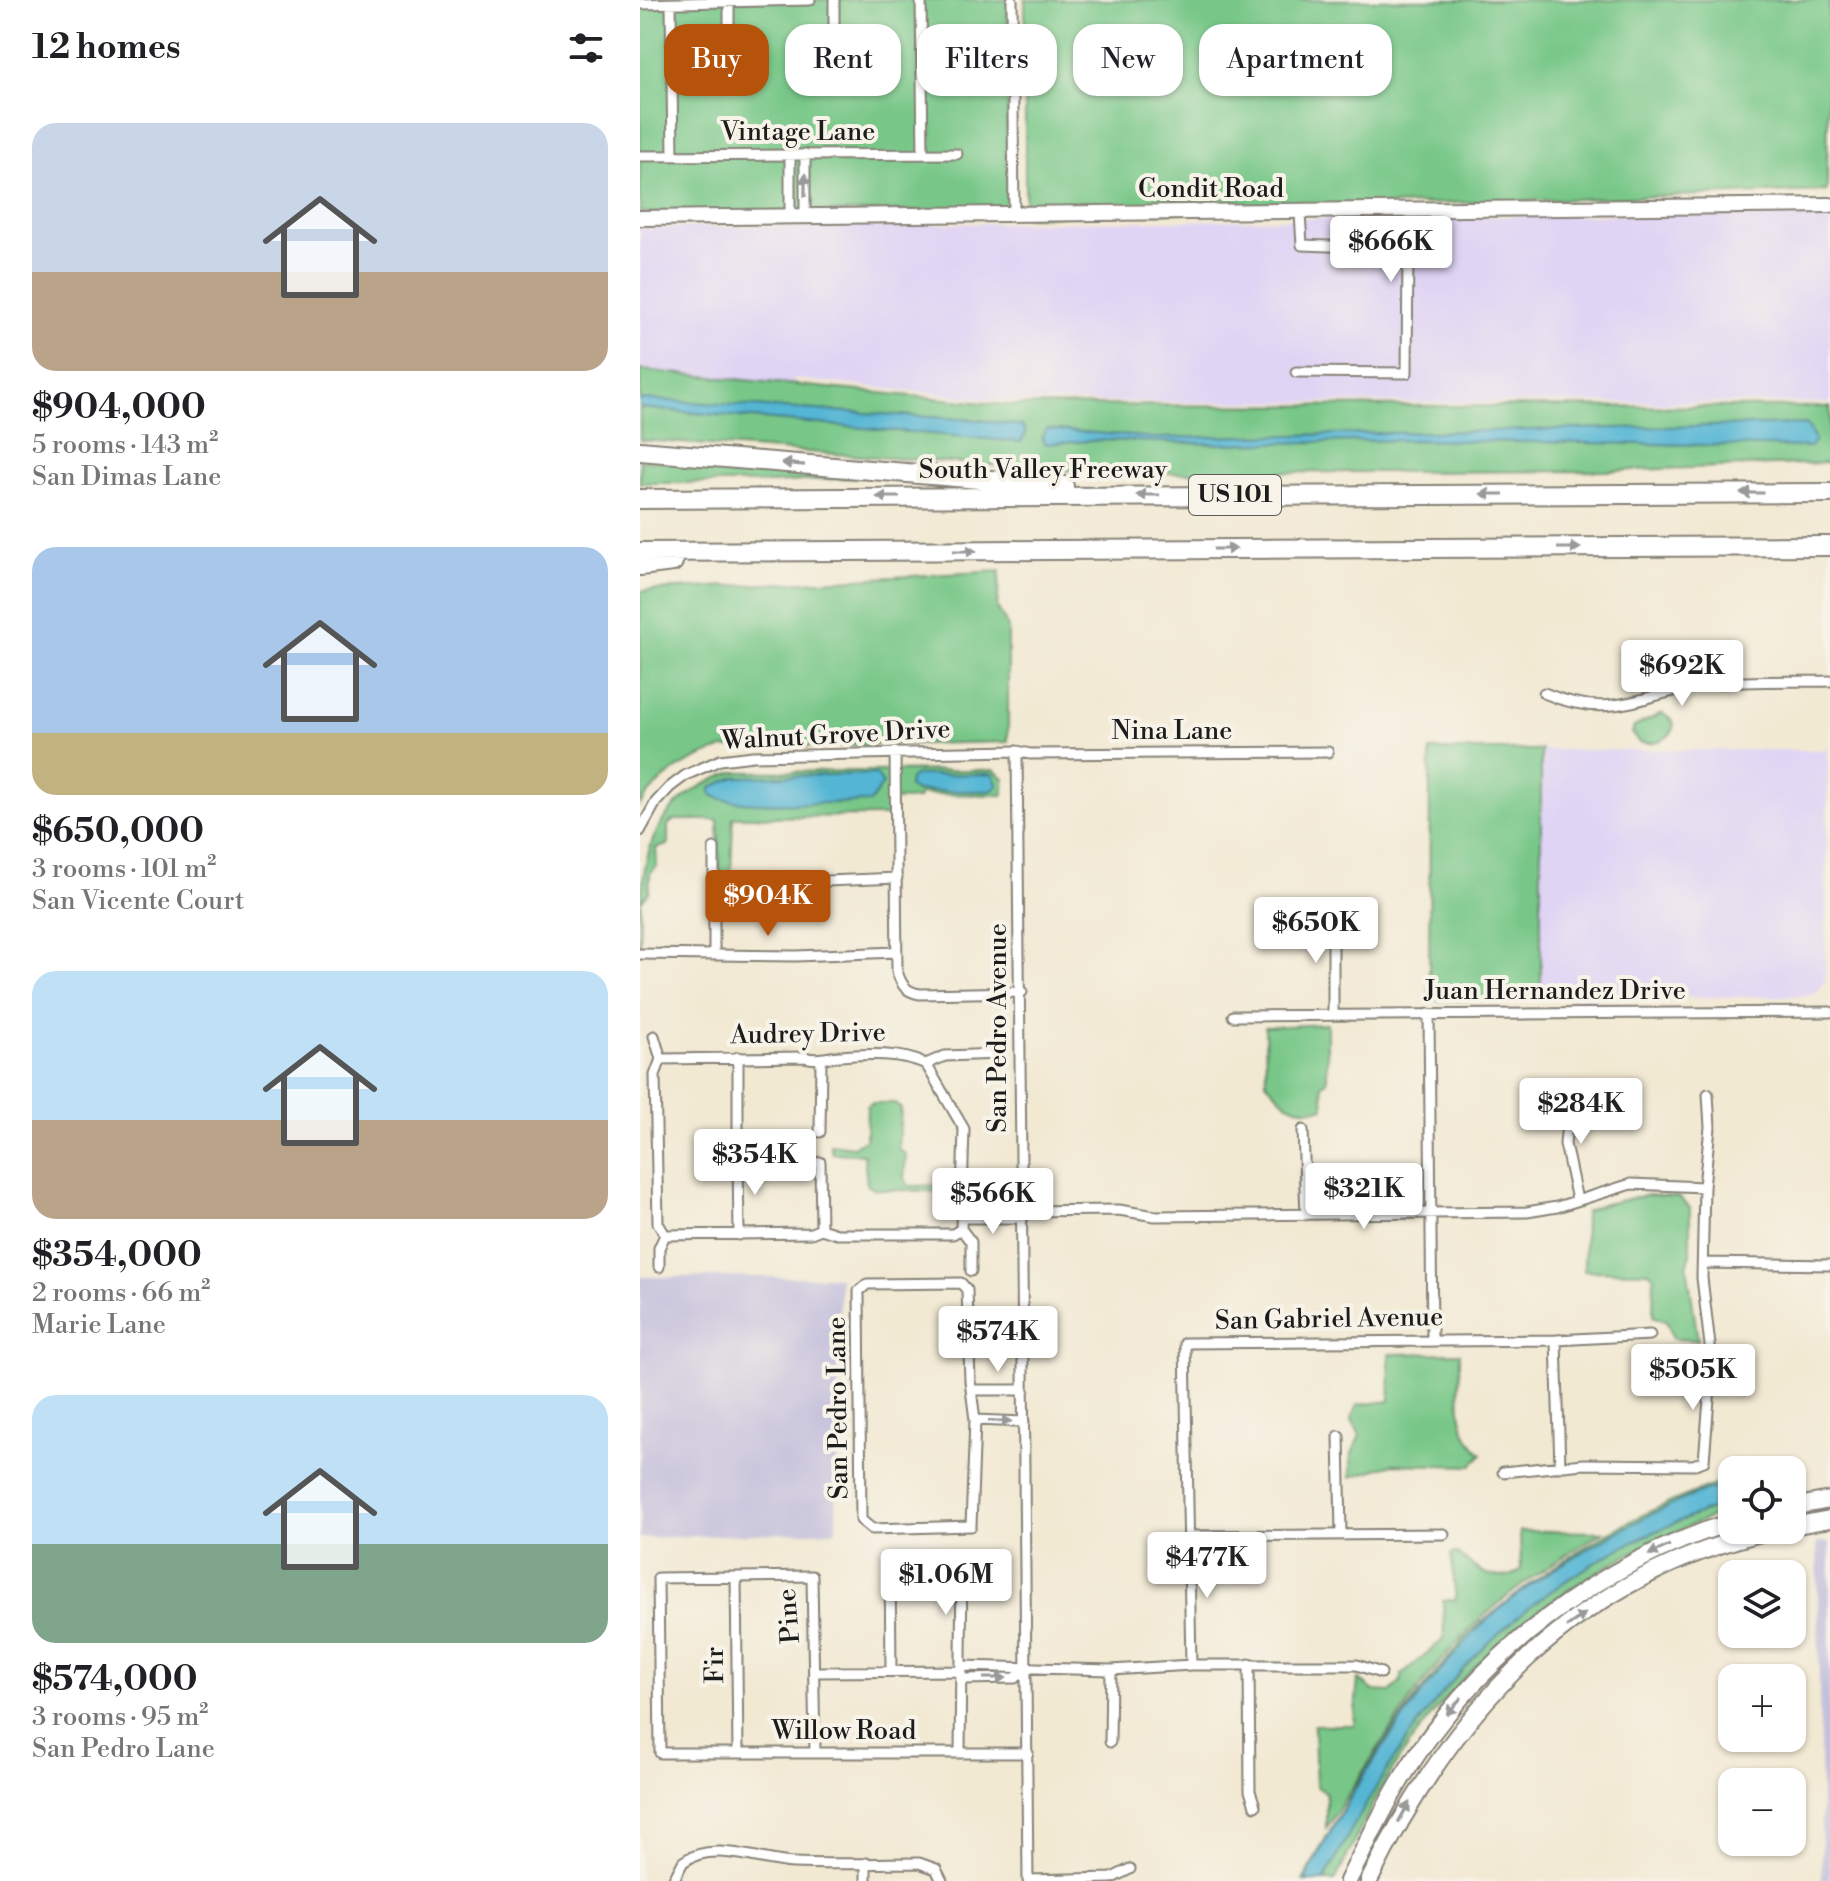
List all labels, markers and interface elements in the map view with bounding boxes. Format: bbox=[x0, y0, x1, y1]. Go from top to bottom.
chip: Buy bbox=[664, 24, 769, 96]
chip: Rent bbox=[785, 24, 901, 96]
chip: Filters bbox=[917, 24, 1057, 96]
chip: New bbox=[1073, 24, 1183, 96]
chip: Apartment bbox=[1199, 24, 1392, 96]
icon: filters bbox=[564, 26, 608, 70]
text: 12 homes bbox=[32, 27, 181, 69]
street label: Vintage Lane bbox=[720, 116, 875, 148]
one-way arrow bbox=[799, 172, 811, 197]
street label: Condit Road bbox=[1138, 173, 1284, 205]
icon: home bbox=[248, 175, 392, 319]
pin: $666K bbox=[1335, 216, 1447, 284]
text: $666K bbox=[1348, 226, 1434, 258]
text: $904,000 bbox=[32, 387, 206, 429]
text: 5 rooms · 143 m² bbox=[32, 429, 218, 461]
street label: South Valley Freeway bbox=[919, 454, 1168, 486]
one-way arrow bbox=[781, 457, 806, 470]
text: San Dimas Lane bbox=[32, 461, 221, 493]
road number: US 101 bbox=[1189, 475, 1281, 515]
one-way arrow bbox=[1739, 487, 1764, 499]
one-way arrow bbox=[1479, 488, 1504, 500]
one-way arrow bbox=[1135, 489, 1160, 501]
one-way arrow bbox=[875, 491, 900, 503]
one-way arrow bbox=[1557, 542, 1582, 554]
one-way arrow bbox=[1213, 543, 1238, 555]
one-way arrow bbox=[953, 545, 978, 557]
icon: home bbox=[248, 599, 392, 743]
pin: $692K bbox=[1626, 640, 1738, 708]
text: $692K bbox=[1639, 650, 1725, 682]
street label: Walnut Grove Drive bbox=[720, 713, 951, 757]
street label: Nina Lane bbox=[1112, 715, 1232, 747]
text: $650,000 bbox=[32, 811, 204, 853]
text: 3 rooms · 101 m² bbox=[32, 853, 216, 885]
pin: $904K bbox=[712, 870, 824, 938]
text: $904K bbox=[723, 880, 813, 912]
text: San Vicente Court bbox=[32, 885, 244, 917]
pin: $650K bbox=[1260, 897, 1372, 965]
text: $650K bbox=[1272, 907, 1360, 939]
street label: San Pedro Avenue bbox=[982, 923, 1014, 1133]
street label: Juan Hernandez Drive bbox=[1423, 975, 1686, 1007]
street label: Audrey Drive bbox=[729, 1017, 886, 1051]
icon: home bbox=[248, 1023, 392, 1167]
pin: $284K bbox=[1525, 1078, 1637, 1146]
text: $284K bbox=[1537, 1088, 1625, 1120]
pin: $354K bbox=[699, 1129, 811, 1197]
text: $354K bbox=[712, 1139, 798, 1171]
pin: $321K bbox=[1308, 1163, 1420, 1231]
pin: $566K bbox=[937, 1168, 1049, 1236]
text: $321K bbox=[1323, 1173, 1405, 1205]
text: $566K bbox=[950, 1178, 1036, 1210]
text: $354,000 bbox=[32, 1235, 202, 1277]
text: 2 rooms · 66 m² bbox=[32, 1277, 210, 1309]
street label: San Gabriel Avenue bbox=[1215, 1301, 1443, 1337]
pin: $574K bbox=[942, 1306, 1054, 1374]
text: Marie Lane bbox=[32, 1309, 166, 1341]
street label: San Pedro Lane bbox=[820, 1316, 856, 1500]
text: $574K bbox=[957, 1316, 1039, 1348]
pin: $505K bbox=[1637, 1344, 1749, 1412]
text: $505K bbox=[1649, 1354, 1737, 1386]
one-way arrow bbox=[988, 1415, 1013, 1428]
icon: home bbox=[248, 1447, 392, 1591]
map controls bbox=[1718, 1456, 1806, 1856]
button: locate bbox=[1718, 1456, 1806, 1544]
pin: $477K bbox=[1151, 1532, 1263, 1600]
text: $477K bbox=[1165, 1542, 1249, 1574]
one-way arrow bbox=[1648, 1543, 1671, 1557]
pin: $1.06M bbox=[881, 1549, 1011, 1617]
text: $1.06M bbox=[899, 1559, 993, 1591]
button: layers bbox=[1718, 1560, 1806, 1648]
street label: Pine bbox=[771, 1587, 807, 1645]
one-way arrow bbox=[1566, 1613, 1587, 1628]
street label: Fir bbox=[699, 1646, 731, 1684]
text: $574,000 bbox=[32, 1659, 197, 1701]
button: + bbox=[1718, 1664, 1806, 1752]
one-way arrow bbox=[983, 1672, 1008, 1684]
one-way arrow bbox=[1446, 1696, 1463, 1716]
text: 3 rooms · 95 m² bbox=[32, 1701, 208, 1733]
street label: Willow Road bbox=[771, 1715, 916, 1747]
text: San Pedro Lane bbox=[32, 1733, 215, 1765]
button: − bbox=[1718, 1768, 1806, 1856]
one-way arrow bbox=[1398, 1800, 1411, 1823]

